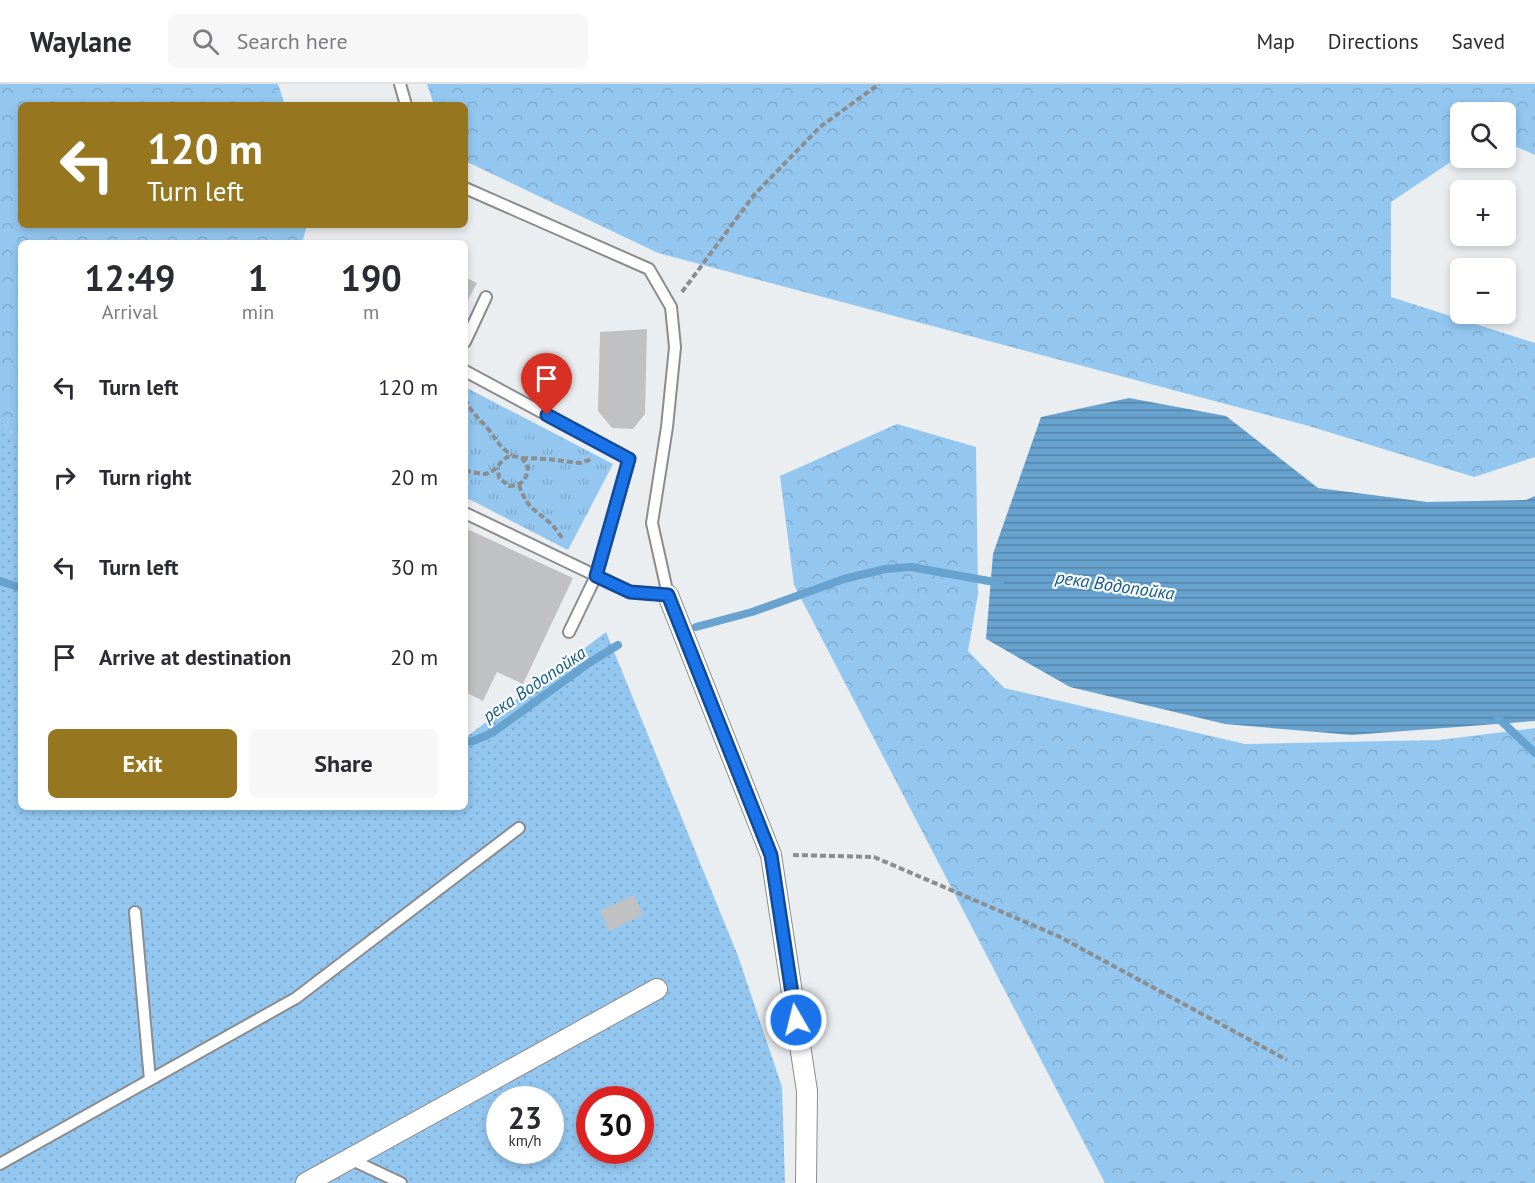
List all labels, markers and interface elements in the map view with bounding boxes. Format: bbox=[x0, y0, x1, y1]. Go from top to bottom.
search box bbox=[168, 14, 588, 68]
text: Waylane bbox=[30, 23, 132, 60]
icon: search bbox=[189, 25, 222, 58]
text: Search here bbox=[237, 27, 348, 55]
text: Map bbox=[1256, 28, 1295, 55]
text: Directions bbox=[1328, 28, 1419, 55]
text: Saved bbox=[1452, 28, 1505, 55]
map controls bbox=[1450, 102, 1516, 324]
button: search bbox=[1450, 102, 1516, 168]
text: 120 m bbox=[147, 121, 263, 176]
icon: left bbox=[48, 126, 126, 204]
text: Turn left bbox=[147, 174, 244, 208]
button: + bbox=[1450, 180, 1516, 246]
text: 12:49 bbox=[84, 254, 176, 301]
text: 1 bbox=[248, 254, 268, 301]
text: 190 bbox=[341, 254, 402, 301]
button: − bbox=[1450, 258, 1516, 324]
text: Arrival bbox=[102, 299, 158, 325]
text: min bbox=[242, 299, 274, 325]
text: m bbox=[363, 299, 379, 325]
pin bbox=[521, 353, 572, 415]
icon: arrive bbox=[530, 362, 563, 395]
icon: left bbox=[48, 371, 81, 404]
text: Turn left bbox=[99, 373, 179, 401]
text: 120 m bbox=[378, 373, 438, 401]
icon: right bbox=[48, 461, 81, 494]
text: Turn right bbox=[99, 463, 191, 491]
text: 20 m bbox=[390, 463, 438, 491]
icon: left bbox=[48, 551, 81, 584]
text: Turn left bbox=[99, 553, 179, 581]
text: 30 m bbox=[390, 553, 438, 581]
water label: река Водопойка bbox=[1053, 565, 1176, 605]
icon: arrive bbox=[48, 641, 81, 674]
water label: река Водопойка bbox=[477, 641, 590, 728]
text: Arrive at destination bbox=[99, 643, 291, 671]
text: 20 m bbox=[390, 643, 438, 671]
button: Exit bbox=[48, 729, 237, 798]
button: Share bbox=[249, 729, 438, 798]
position arrow bbox=[764, 988, 828, 1052]
speed limit sign: 30 bbox=[576, 1086, 654, 1164]
text: 23 bbox=[508, 1098, 542, 1137]
text: km/h bbox=[509, 1131, 541, 1150]

